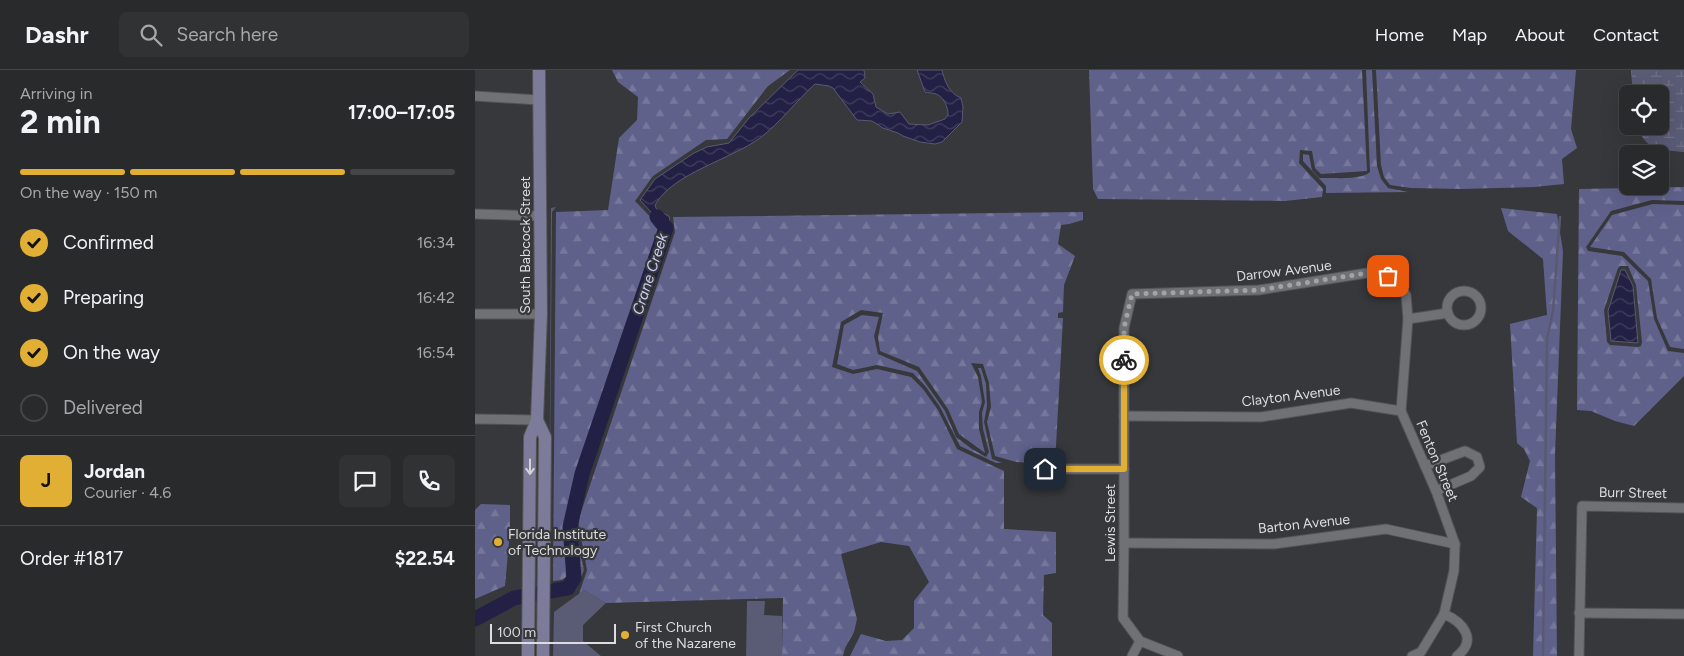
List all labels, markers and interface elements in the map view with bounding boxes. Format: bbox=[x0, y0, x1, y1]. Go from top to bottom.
search box bbox=[119, 12, 469, 57]
text: Dashr bbox=[25, 20, 89, 49]
icon: search bbox=[137, 21, 165, 49]
text: Search here bbox=[177, 23, 278, 46]
text: Home bbox=[1375, 24, 1424, 46]
text: Map bbox=[1452, 24, 1487, 46]
text: About bbox=[1515, 24, 1565, 46]
text: Contact bbox=[1593, 24, 1659, 46]
text: Arriving in bbox=[20, 84, 92, 103]
map controls bbox=[1619, 85, 1669, 195]
button: locate bbox=[1619, 85, 1669, 135]
text: 17:00–17:05 bbox=[348, 101, 455, 124]
text: 2 min bbox=[20, 103, 101, 141]
button: layers bbox=[1619, 145, 1669, 195]
street label: South Babcock Street bbox=[517, 176, 534, 314]
text: On the way · 150 m bbox=[20, 183, 157, 202]
icon: check bbox=[20, 229, 48, 257]
water label: Crane Creek bbox=[628, 230, 672, 317]
text: Confirmed bbox=[63, 231, 154, 254]
text: 16:34 bbox=[417, 233, 455, 252]
pin bbox=[1367, 255, 1409, 297]
street label: Darrow Avenue bbox=[1235, 257, 1333, 285]
icon: bag bbox=[1374, 262, 1402, 290]
icon: check bbox=[20, 284, 48, 312]
text: Preparing bbox=[63, 286, 144, 309]
text: 16:42 bbox=[416, 288, 455, 307]
courier bbox=[1099, 335, 1149, 385]
icon: check bbox=[20, 339, 48, 367]
text: On the way bbox=[63, 341, 160, 364]
text: 16:54 bbox=[416, 343, 455, 362]
icon: bike bbox=[1110, 346, 1138, 374]
street label: Clayton Avenue bbox=[1241, 381, 1342, 411]
text: Delivered bbox=[63, 396, 143, 419]
street label: Fenton Street bbox=[1412, 418, 1462, 504]
pin bbox=[1024, 448, 1066, 490]
button: chat bbox=[339, 455, 391, 507]
button: phone bbox=[403, 455, 455, 507]
icon: home bbox=[1031, 455, 1059, 483]
one-way arrow bbox=[525, 458, 535, 475]
text: Jordan bbox=[84, 460, 145, 483]
text: J bbox=[41, 469, 51, 492]
text: Courier · 4.6 bbox=[84, 483, 171, 502]
street label: Lewis Street bbox=[1102, 484, 1119, 562]
street label: Burr Street bbox=[1599, 484, 1667, 502]
street label: Barton Avenue bbox=[1257, 511, 1351, 537]
place label: Florida Institute of Technology bbox=[508, 526, 607, 559]
marker: Florida Institute of Technology bbox=[492, 536, 504, 548]
text: Order #1817 bbox=[20, 547, 123, 570]
text: $22.54 bbox=[395, 547, 455, 570]
place label: First Church of the Nazarene bbox=[635, 619, 736, 652]
scale bar bbox=[490, 621, 616, 644]
text: 100 m bbox=[497, 624, 536, 641]
marker: First Church of the Nazarene bbox=[619, 629, 631, 641]

